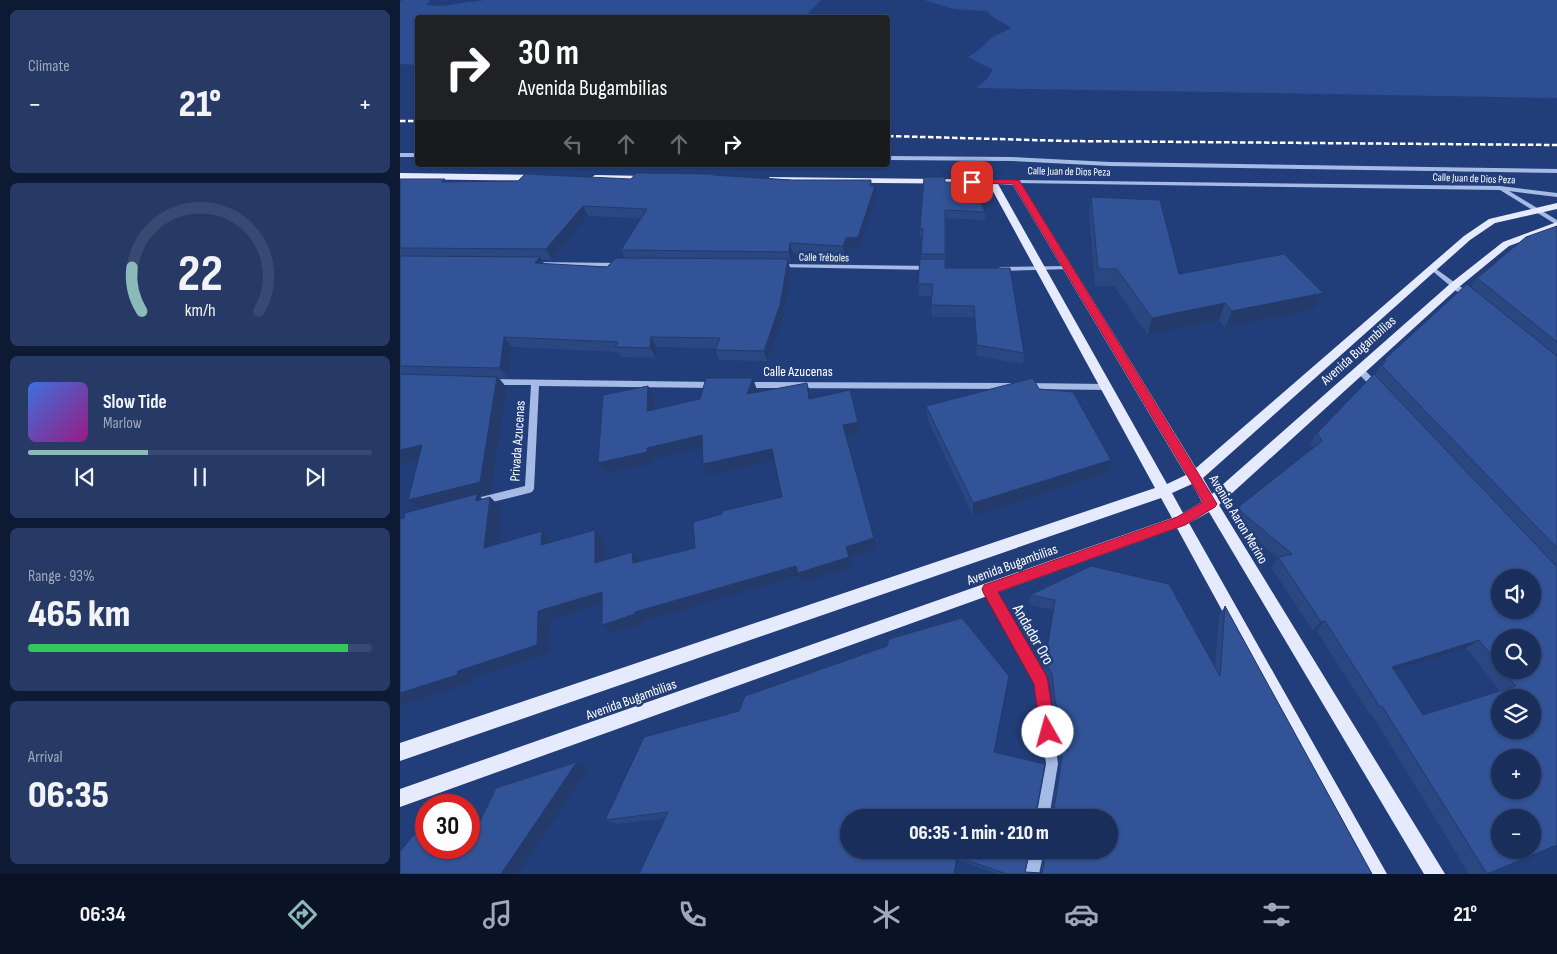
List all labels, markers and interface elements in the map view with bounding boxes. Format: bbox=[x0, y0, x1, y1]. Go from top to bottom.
text: 30 m bbox=[518, 32, 579, 75]
icon: right bbox=[435, 35, 500, 100]
text: Climate bbox=[28, 57, 70, 76]
text: Avenida Bugambilias bbox=[518, 75, 667, 102]
text: 21° bbox=[179, 82, 221, 127]
text: − bbox=[28, 88, 42, 121]
text: + bbox=[358, 88, 372, 121]
icon: left bbox=[559, 130, 587, 158]
icon: ahead bbox=[612, 130, 640, 158]
icon: ahead bbox=[665, 130, 693, 158]
icon: right bbox=[718, 130, 746, 158]
pin bbox=[951, 161, 993, 203]
street label: Calle Juan de Dios Peza bbox=[1027, 164, 1111, 179]
icon: arrive bbox=[958, 168, 986, 196]
street label: Calle Juan de Dios Peza bbox=[1432, 171, 1516, 186]
text: 22 bbox=[177, 243, 223, 306]
street label: Calle Tréboles bbox=[799, 251, 849, 264]
text: km/h bbox=[185, 300, 215, 321]
street label: Avenida Bugambilias bbox=[1317, 312, 1399, 389]
street label: Calle Azucenas bbox=[763, 363, 833, 380]
text: Slow Tide bbox=[103, 391, 167, 414]
street label: Privada Azucenas bbox=[506, 400, 529, 482]
text: Marlow bbox=[103, 414, 142, 433]
icon: previous bbox=[71, 463, 99, 491]
icon: pause bbox=[186, 463, 214, 491]
icon: next bbox=[301, 463, 329, 491]
street label: Avenida Aaron Merino bbox=[1205, 471, 1272, 567]
street label: Avenida Bugambilias bbox=[964, 540, 1060, 589]
text: Range · 93% bbox=[28, 567, 95, 586]
map controls bbox=[1491, 569, 1541, 859]
button: sound bbox=[1491, 569, 1541, 619]
text: 465 km bbox=[28, 592, 130, 637]
street label: Andador Oro bbox=[1007, 600, 1057, 668]
button: search bbox=[1491, 629, 1541, 679]
street label: Avenida Bugambilias bbox=[583, 675, 679, 724]
button: layers bbox=[1491, 689, 1541, 739]
position arrow bbox=[1021, 705, 1073, 757]
text: Arrival bbox=[28, 748, 62, 767]
button: + bbox=[1491, 749, 1541, 799]
text: 06:35 bbox=[28, 773, 109, 818]
speed limit sign: 30 bbox=[415, 794, 480, 859]
button: − bbox=[1491, 809, 1541, 859]
text: 06:35 · 1 min · 210 m bbox=[909, 822, 1049, 845]
icon: directions bbox=[285, 897, 320, 932]
icon: music bbox=[480, 897, 515, 932]
icon: phone bbox=[675, 897, 710, 932]
icon: climate bbox=[869, 897, 904, 932]
icon: car bbox=[1064, 897, 1099, 932]
icon: filters bbox=[1259, 897, 1294, 932]
text: 06:34 bbox=[80, 901, 126, 928]
text: 21° bbox=[1453, 901, 1477, 928]

